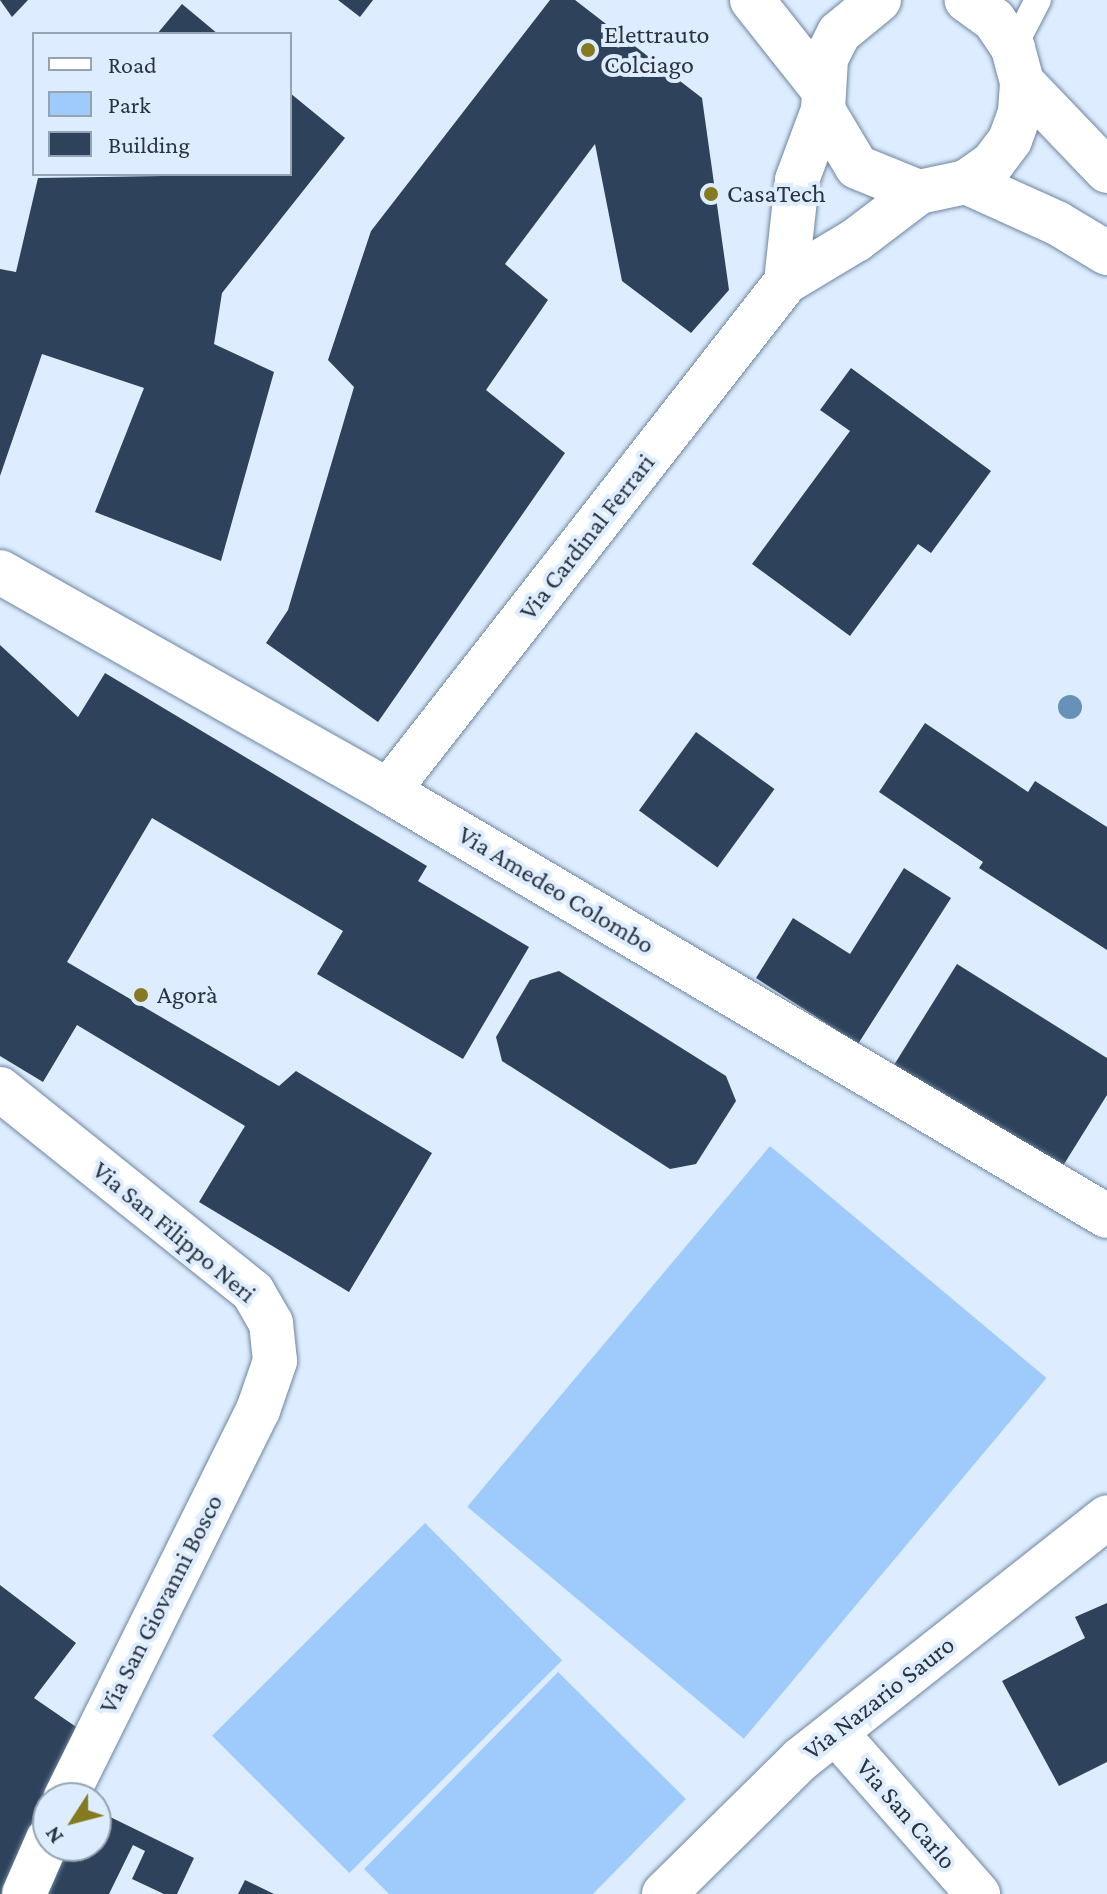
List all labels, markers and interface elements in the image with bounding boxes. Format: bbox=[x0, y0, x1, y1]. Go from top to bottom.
place label: Elettrauto Colciago bbox=[604, 19, 709, 80]
legend bbox=[32, 32, 292, 176]
marker: Elettrauto Colciago bbox=[579, 41, 597, 59]
text: Road bbox=[108, 51, 157, 78]
text: Park bbox=[108, 91, 151, 118]
text: Building bbox=[108, 131, 190, 158]
place label: CasaTech bbox=[727, 178, 826, 210]
marker: CasaTech bbox=[702, 185, 720, 203]
street label: Via Cardinal Ferrari bbox=[513, 448, 661, 626]
street label: Via Amedeo Colombo bbox=[452, 819, 660, 961]
place label: Agorà bbox=[157, 979, 218, 1011]
marker: Agorà bbox=[132, 986, 150, 1004]
street label: Via San Filippo Neri bbox=[86, 1155, 262, 1309]
street label: Via San Giovanni Bosco bbox=[92, 1489, 230, 1719]
street label: Via Nazario Sauro bbox=[797, 1629, 961, 1767]
street label: Via San Carlo bbox=[849, 1752, 963, 1876]
north arrow bbox=[32, 1782, 112, 1862]
text: N bbox=[39, 1822, 68, 1849]

